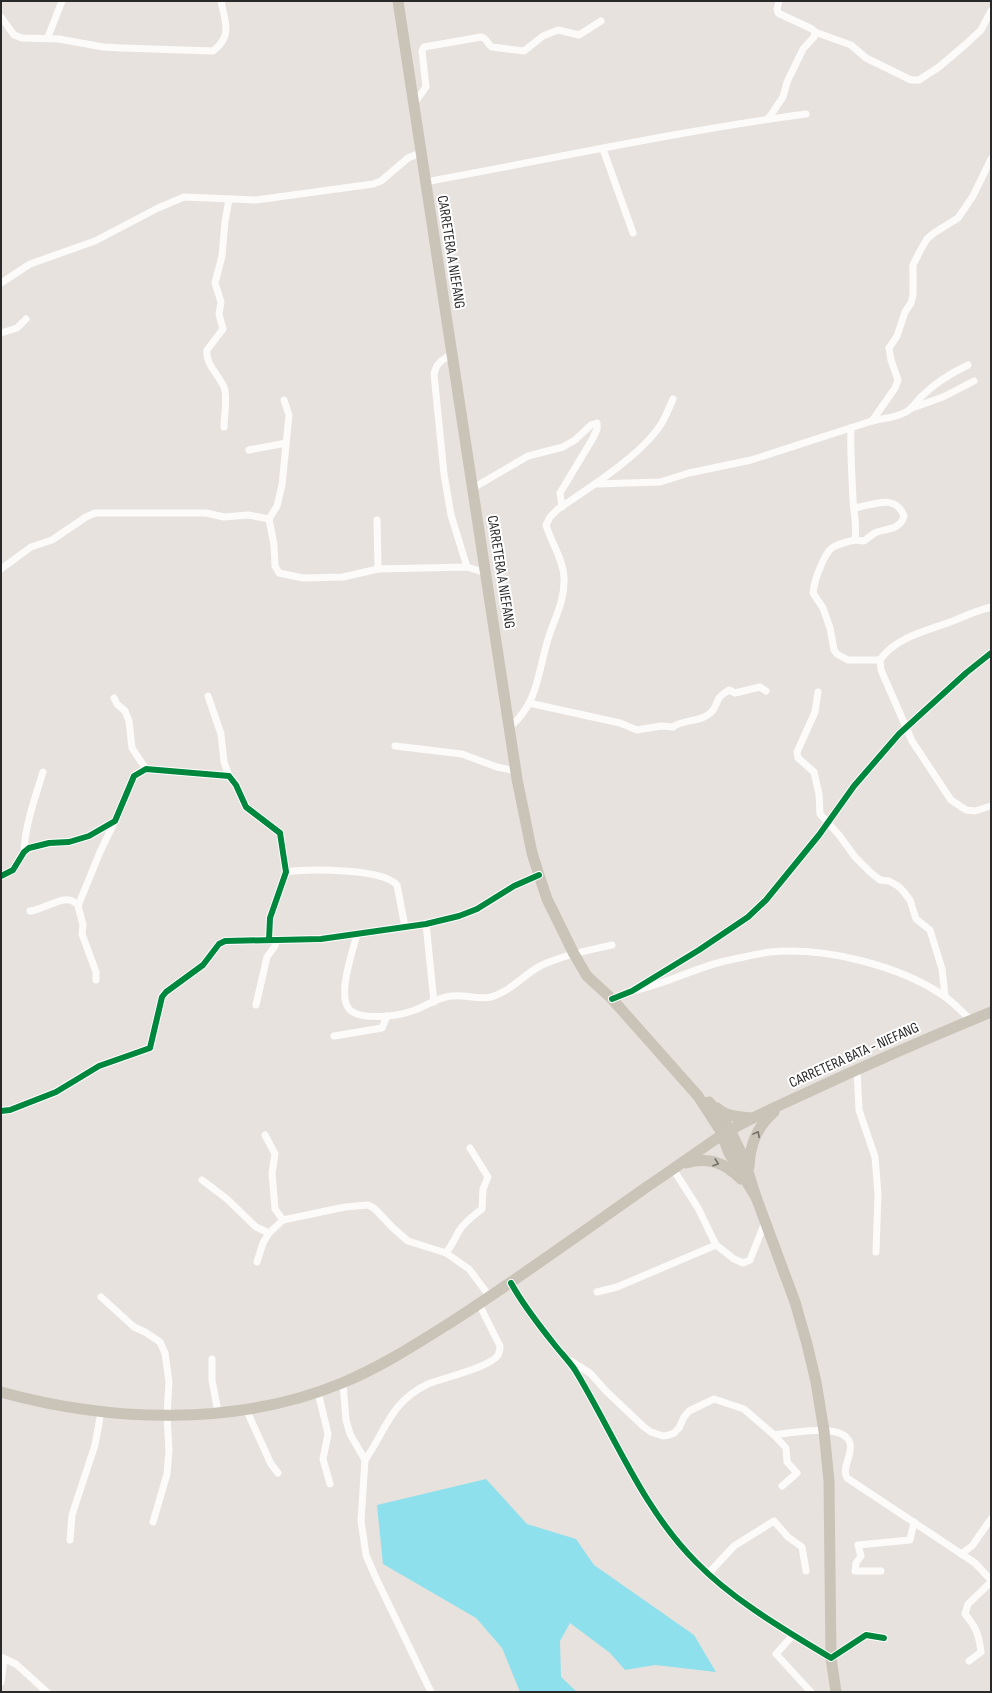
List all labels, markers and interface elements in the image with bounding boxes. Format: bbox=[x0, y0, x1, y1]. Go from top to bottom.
street label: CARRETERA A NIEFANG bbox=[433, 194, 469, 310]
street label: CARRETERA A NIEFANG bbox=[483, 514, 519, 630]
street label: CARRETERA BATA - NIEFANG bbox=[786, 1018, 922, 1092]
one-way arrow bbox=[752, 1131, 759, 1138]
one-way arrow bbox=[712, 1158, 719, 1166]

